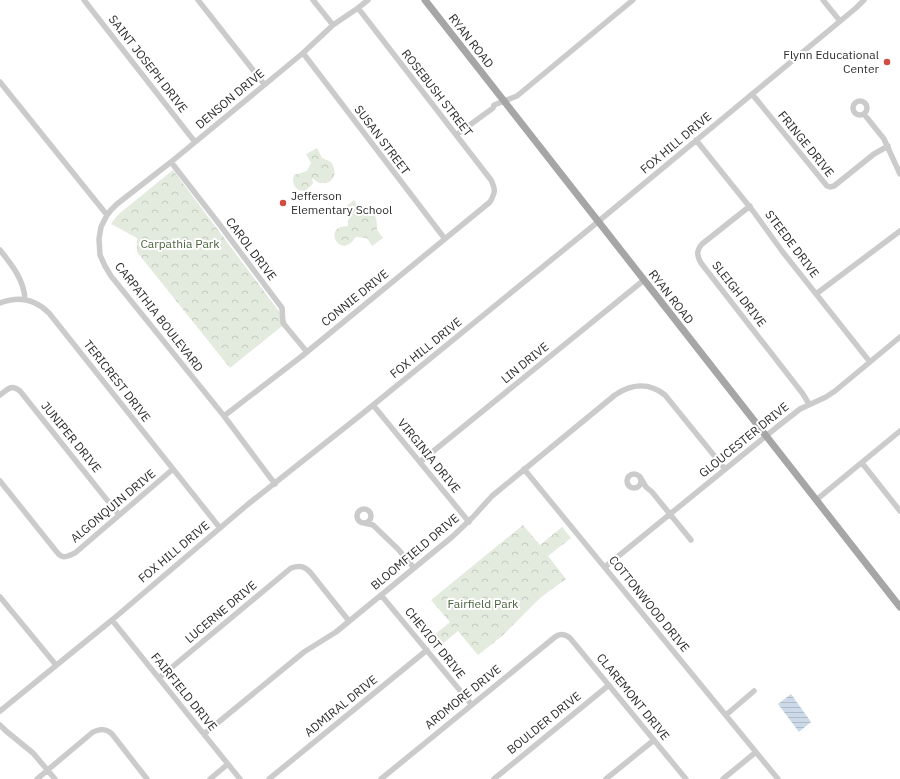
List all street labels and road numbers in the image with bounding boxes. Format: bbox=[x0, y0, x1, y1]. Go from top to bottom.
street label: RYAN ROAD bbox=[446, 11, 497, 71]
street label: SAINT JOSEPH DRIVE bbox=[106, 12, 191, 115]
street label: ROSEBUSH STREET bbox=[399, 46, 476, 139]
street label: DENSON DRIVE bbox=[192, 66, 267, 132]
street label: SUSAN STREET bbox=[351, 102, 414, 178]
street label: FRINGE DRIVE bbox=[775, 108, 838, 180]
street label: FOX HILL DRIVE bbox=[637, 109, 714, 177]
street label: STEEDE DRIVE bbox=[762, 207, 823, 280]
street label: CAROL DRIVE bbox=[223, 214, 280, 283]
street label: SLEIGH DRIVE bbox=[709, 258, 770, 330]
street label: CARPATHIA BOULEVARD bbox=[112, 259, 207, 374]
street label: CONNIE DRIVE bbox=[318, 266, 391, 329]
street label: RYAN ROAD bbox=[646, 267, 697, 327]
street label: FOX HILL DRIVE bbox=[387, 314, 465, 381]
street label: TERICREST DRIVE bbox=[81, 337, 154, 425]
street label: LIN DRIVE bbox=[498, 339, 552, 386]
street label: JUNIPER DRIVE bbox=[38, 398, 105, 475]
street label: GLOUCESTER DRIVE bbox=[696, 399, 792, 480]
street label: VIRGINIA DRIVE bbox=[395, 415, 464, 496]
street label: ALGONQUIN DRIVE bbox=[67, 466, 158, 546]
street label: BLOOMFIELD DRIVE bbox=[368, 510, 462, 593]
street label: FOX HILL DRIVE bbox=[135, 518, 212, 586]
street label: COTTONWOOD DRIVE bbox=[606, 552, 693, 655]
street label: LUCERNE DRIVE bbox=[182, 577, 260, 646]
street label: CHEVIOT DRIVE bbox=[402, 604, 469, 681]
street label: FAIRFIELD DRIVE bbox=[148, 649, 221, 734]
street label: CLAREMONT DRIVE bbox=[594, 650, 673, 743]
street label: ARDMORE DRIVE bbox=[421, 661, 504, 732]
street label: ADMIRAL DRIVE bbox=[301, 672, 380, 740]
street label: BOULDER DRIVE bbox=[504, 688, 584, 757]

